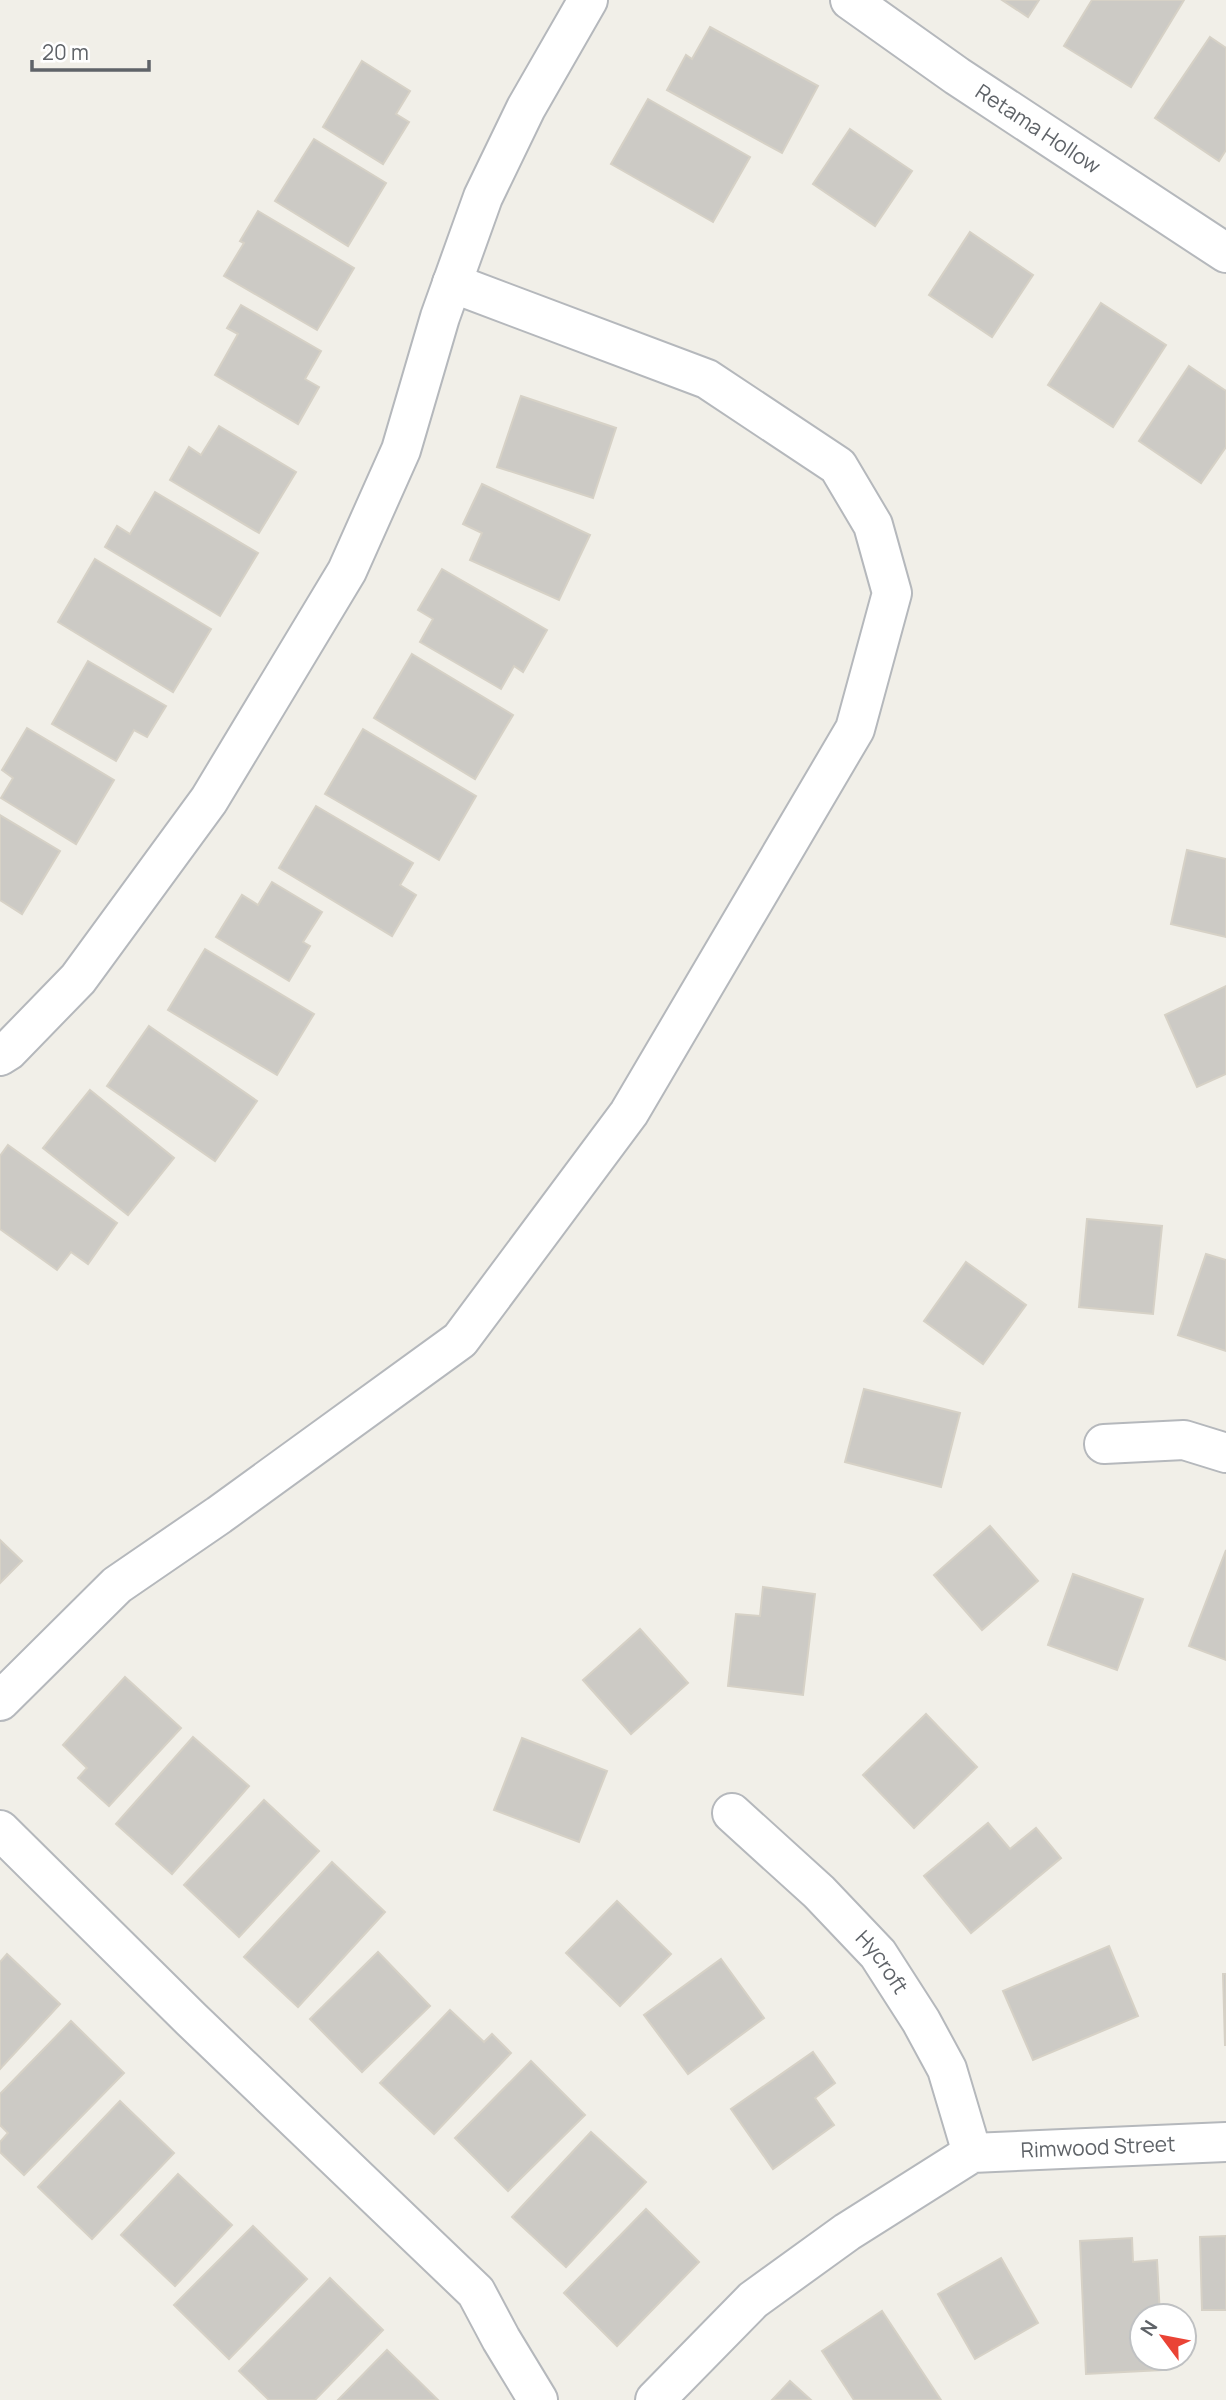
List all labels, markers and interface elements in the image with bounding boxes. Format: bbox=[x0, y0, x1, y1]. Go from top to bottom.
scale bar bbox=[32, 28, 149, 72]
text: 20 m bbox=[42, 38, 89, 66]
street label: Retama Hollow bbox=[971, 77, 1106, 180]
street label: Hycroft bbox=[850, 1924, 915, 1999]
street label: Rimwood Street bbox=[1020, 2129, 1176, 2164]
north arrow bbox=[1128, 2302, 1198, 2372]
text: N bbox=[1134, 2315, 1163, 2341]

